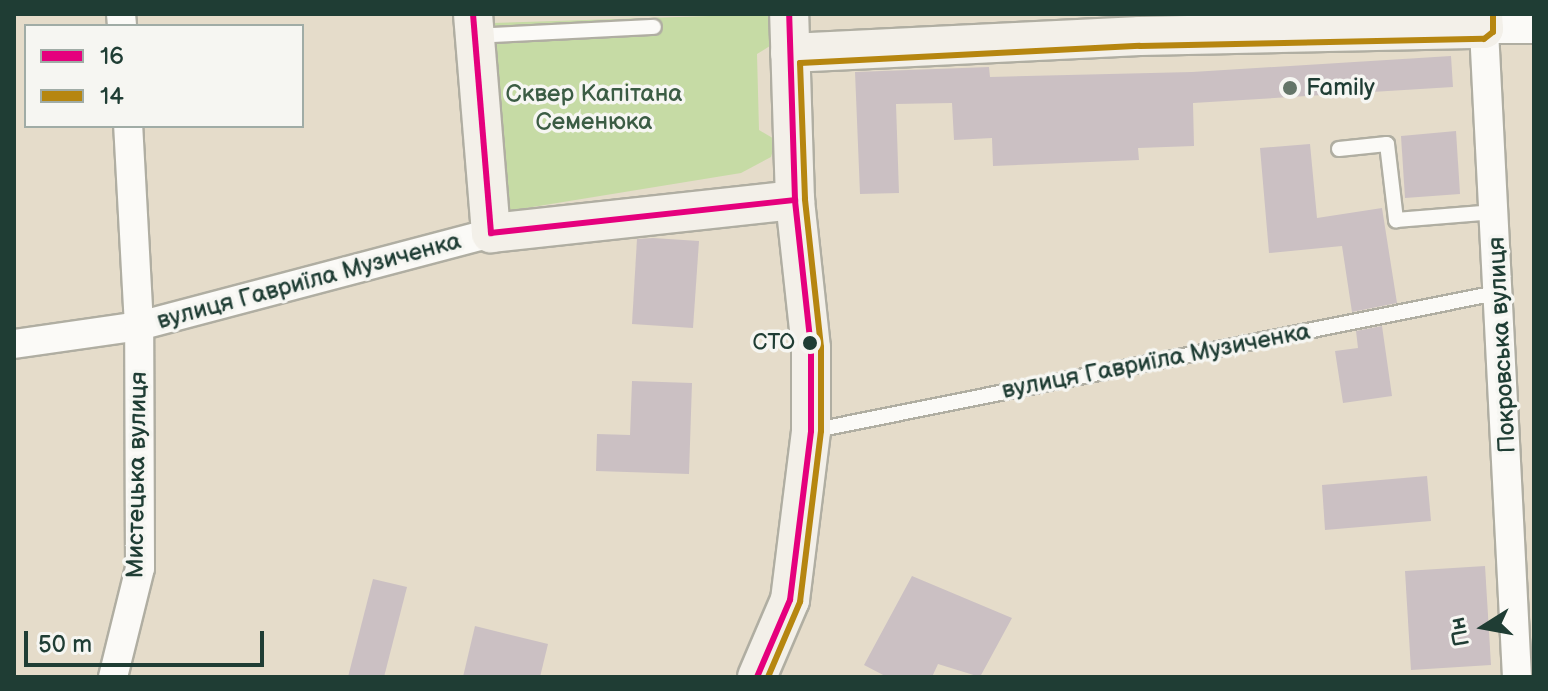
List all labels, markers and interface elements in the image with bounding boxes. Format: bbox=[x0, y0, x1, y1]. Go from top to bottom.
legend bbox=[24, 24, 304, 128]
text: 16 bbox=[100, 42, 124, 71]
place label: Family bbox=[1306, 74, 1375, 102]
marker: Family bbox=[1281, 79, 1299, 97]
park label: Сквер Капітана Семенюка bbox=[505, 80, 683, 136]
text: 14 bbox=[100, 82, 124, 111]
street label: вулиця Гавриїла Музиченка bbox=[154, 227, 464, 335]
street label: Покровська вулиця bbox=[1482, 236, 1522, 454]
street label: вулиця Гавриїла Музиченка bbox=[999, 317, 1313, 405]
place label: СТО bbox=[753, 330, 795, 356]
marker: СТО bbox=[802, 335, 818, 351]
street label: Мистецька вулиця bbox=[121, 371, 153, 579]
north arrow bbox=[1444, 587, 1524, 667]
scale bar bbox=[28, 615, 268, 665]
text: Пн bbox=[1444, 615, 1476, 649]
text: 50 m bbox=[38, 630, 92, 659]

